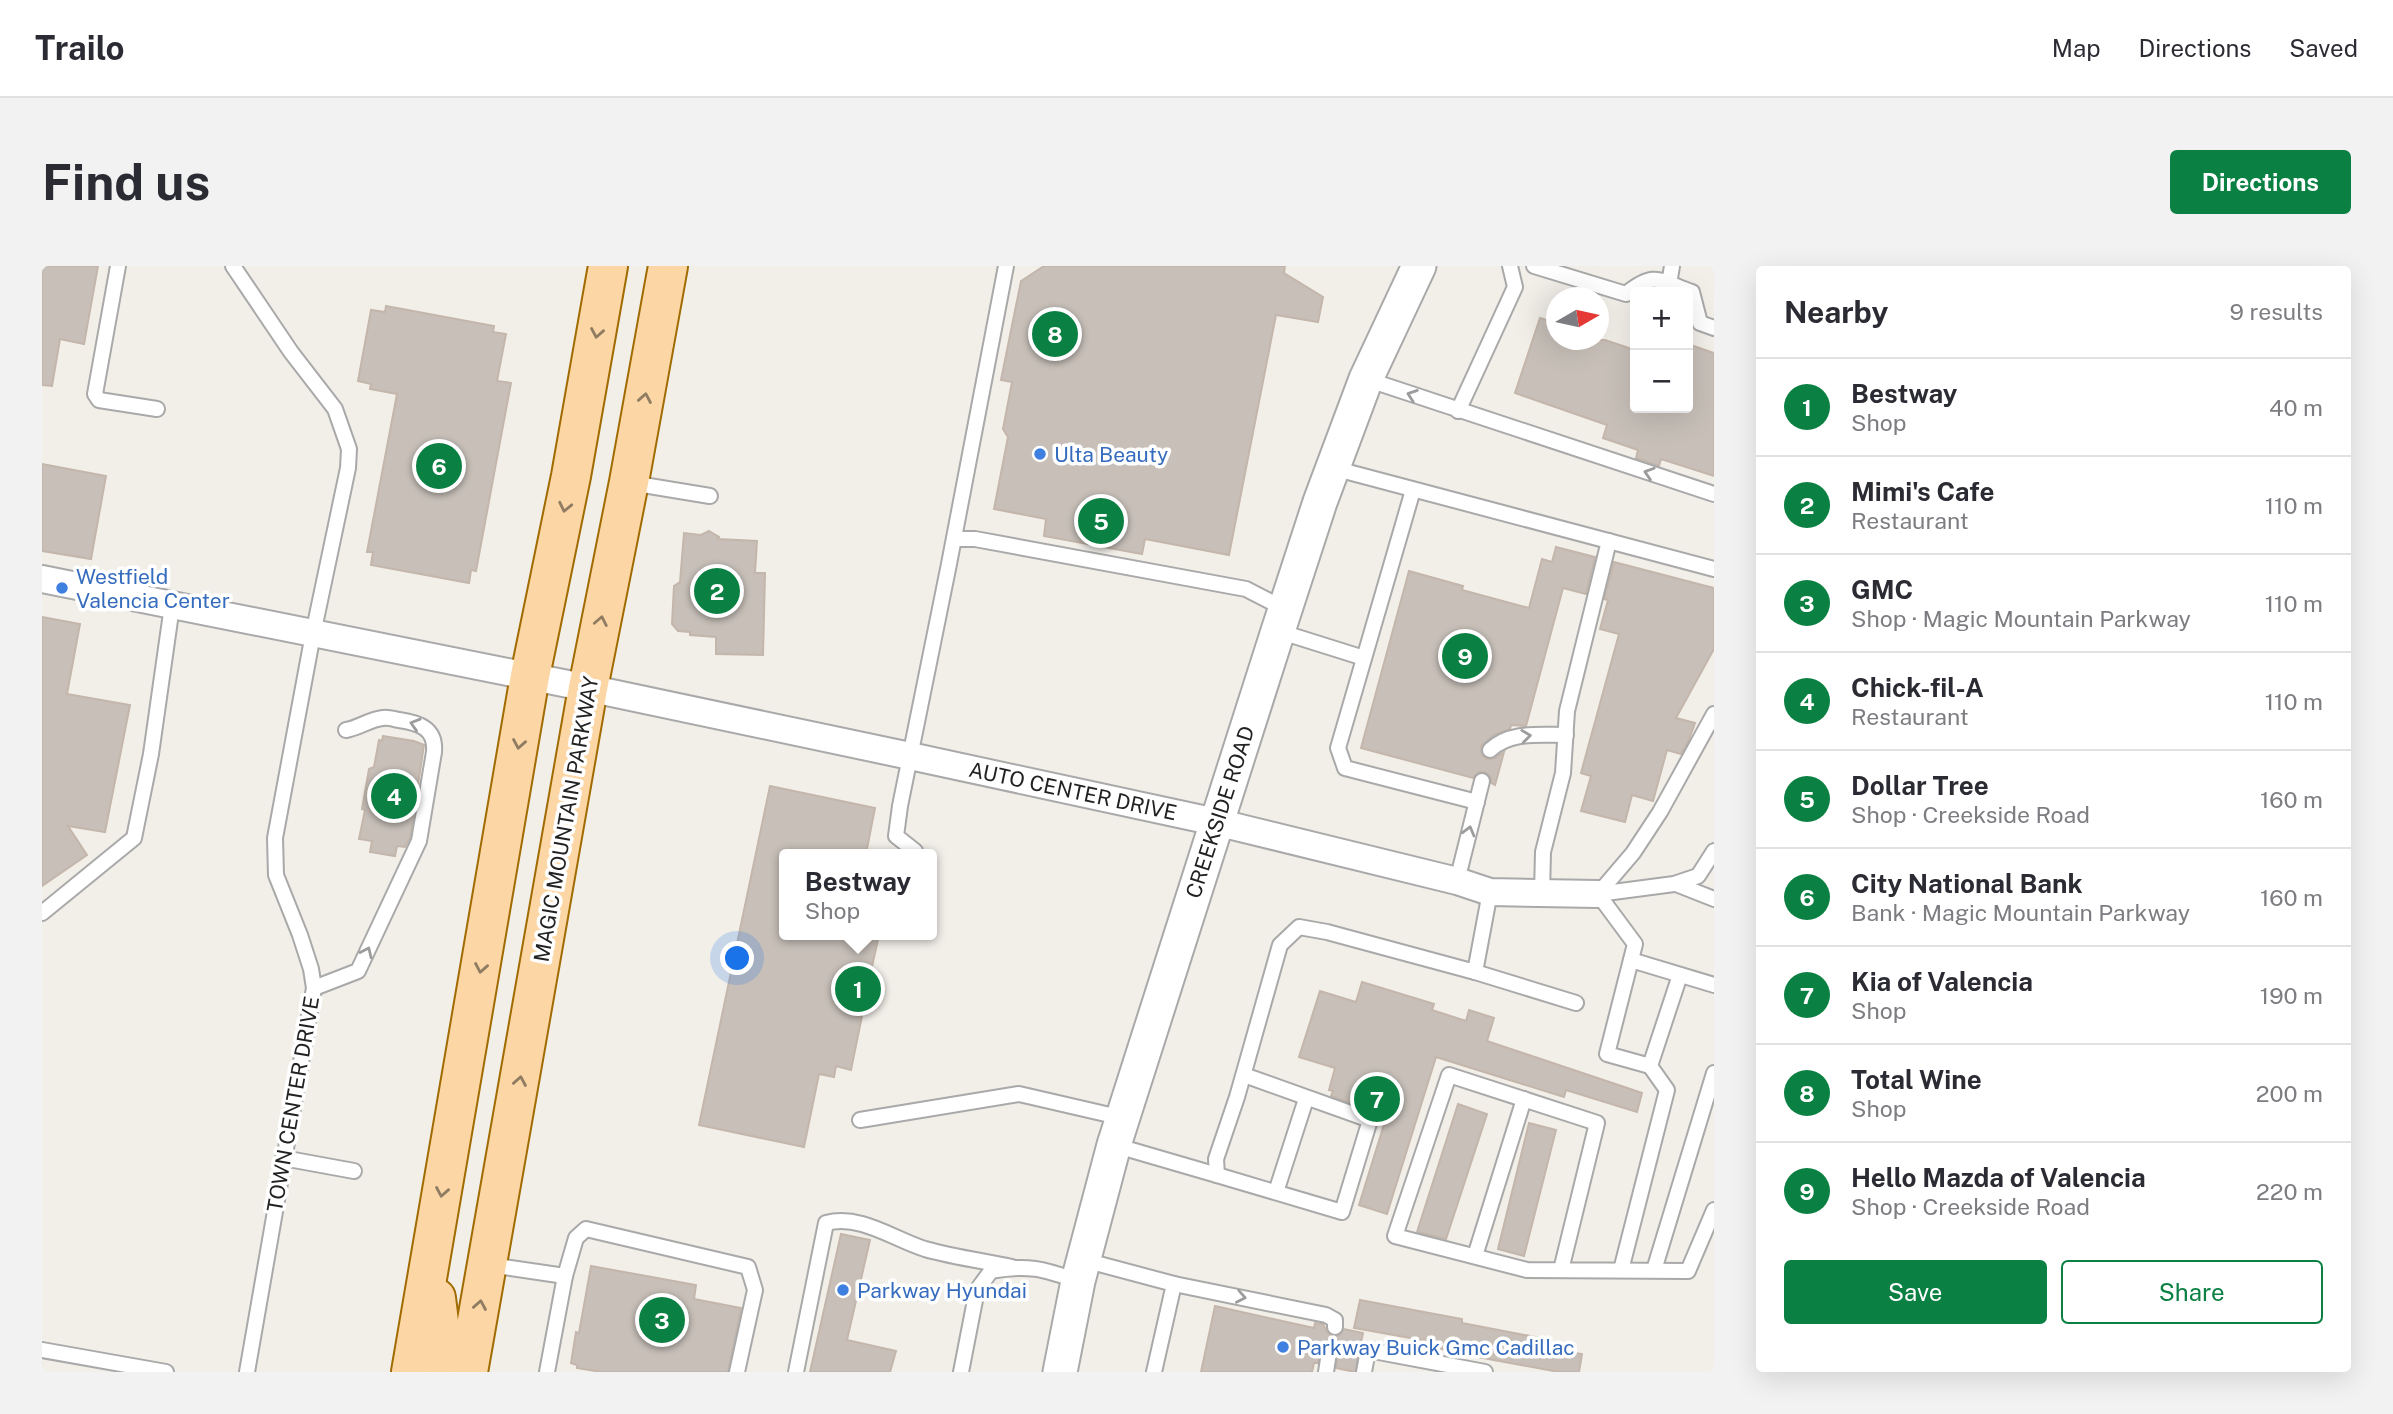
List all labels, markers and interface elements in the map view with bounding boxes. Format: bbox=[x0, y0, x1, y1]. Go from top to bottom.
text: Trailo bbox=[35, 29, 125, 67]
text: Map bbox=[2052, 34, 2101, 62]
text: Directions bbox=[2139, 34, 2251, 62]
text: Saved bbox=[2289, 34, 2358, 62]
button: Directions bbox=[2170, 150, 2351, 214]
text: Find us bbox=[42, 153, 210, 211]
north arrow bbox=[1546, 287, 1609, 350]
map controls bbox=[1630, 287, 1693, 413]
button: + bbox=[1630, 287, 1693, 350]
text: Nearby bbox=[1784, 294, 1888, 330]
text: 9 results bbox=[2230, 298, 2323, 325]
pin: 8 bbox=[1032, 308, 1078, 360]
one-way arrow bbox=[590, 327, 605, 339]
button: − bbox=[1630, 350, 1693, 413]
text: Bestway bbox=[1851, 378, 1957, 409]
one-way arrow bbox=[1406, 389, 1418, 403]
one-way arrow bbox=[636, 392, 651, 404]
text: 1 bbox=[1802, 394, 1812, 421]
text: 40 m bbox=[2269, 394, 2323, 421]
text: Shop bbox=[1851, 409, 1906, 436]
pin: 6 bbox=[416, 440, 462, 492]
place label: Ulta Beauty bbox=[1054, 442, 1168, 467]
marker: Ulta Beauty bbox=[1032, 446, 1048, 462]
one-way arrow bbox=[1643, 467, 1656, 481]
text: Mimi's Cafe bbox=[1851, 476, 1995, 507]
text: 2 bbox=[1800, 492, 1814, 519]
text: 110 m bbox=[2265, 492, 2323, 519]
pin: 5 bbox=[1078, 495, 1124, 547]
one-way arrow bbox=[558, 501, 573, 513]
text: Restaurant bbox=[1851, 507, 1969, 534]
place label: Westfield Valencia Center bbox=[76, 564, 230, 613]
pin: 2 bbox=[694, 565, 740, 617]
text: GMC bbox=[1851, 574, 1913, 605]
marker: Westfield Valencia Center bbox=[54, 580, 70, 596]
text: 3 bbox=[1799, 590, 1815, 617]
text: 110 m bbox=[2265, 590, 2323, 617]
text: Shop · Magic Mountain Parkway bbox=[1851, 605, 2191, 632]
one-way arrow bbox=[593, 615, 608, 627]
pin: 9 bbox=[1442, 630, 1488, 682]
text: Chick-fil-A bbox=[1851, 672, 1984, 703]
street label: MAGIC MOUNTAIN PARKWAY bbox=[529, 674, 604, 964]
text: 4 bbox=[1799, 688, 1815, 715]
text: 110 m bbox=[2265, 688, 2323, 715]
text: Restaurant bbox=[1851, 703, 1969, 730]
one-way arrow bbox=[409, 718, 421, 733]
street label: CREEKSIDE ROAD bbox=[1180, 723, 1260, 901]
one-way arrow bbox=[1520, 729, 1532, 744]
one-way arrow bbox=[512, 738, 527, 750]
street label: AUTO CENTER DRIVE bbox=[967, 757, 1179, 825]
pin: 4 bbox=[371, 770, 417, 822]
text: Dollar Tree bbox=[1851, 770, 1989, 801]
text: 5 bbox=[1799, 786, 1815, 813]
text: 160 m bbox=[2260, 786, 2323, 813]
text: Shop · Creekside Road bbox=[1851, 801, 2090, 828]
one-way arrow bbox=[1461, 825, 1476, 837]
popup bbox=[779, 849, 937, 940]
text: Bestway bbox=[805, 866, 911, 897]
text: City National Bank bbox=[1851, 868, 2083, 899]
text: 6 bbox=[1799, 884, 1815, 911]
text: 160 m bbox=[2260, 884, 2323, 911]
text: Shop bbox=[805, 897, 860, 924]
text: Bank · Magic Mountain Parkway bbox=[1851, 899, 2190, 926]
your location bbox=[720, 941, 754, 975]
one-way arrow bbox=[359, 947, 373, 959]
one-way arrow bbox=[474, 962, 489, 974]
pin: 1 bbox=[835, 963, 881, 1015]
text: Kia of Valencia bbox=[1851, 966, 2033, 997]
text: 7 bbox=[1800, 982, 1814, 1009]
text: 190 m bbox=[2260, 982, 2323, 1009]
street label: TOWN CENTER DRIVE bbox=[262, 994, 324, 1214]
text: Shop bbox=[1851, 997, 1906, 1024]
text: Total Wine bbox=[1851, 1064, 1982, 1095]
pin: 7 bbox=[1354, 1073, 1400, 1125]
one-way arrow bbox=[512, 1075, 527, 1087]
text: 8 bbox=[1799, 1080, 1815, 1107]
text: 200 m bbox=[2256, 1080, 2323, 1107]
text: Shop bbox=[1851, 1095, 1906, 1122]
text: Hello Mazda of Valencia bbox=[1851, 1162, 2146, 1193]
text: 9 bbox=[1799, 1178, 1815, 1205]
text: 220 m bbox=[2256, 1178, 2323, 1205]
one-way arrow bbox=[435, 1186, 450, 1198]
text: Shop · Creekside Road bbox=[1851, 1193, 2090, 1220]
button: Save bbox=[1784, 1260, 2047, 1324]
button: Share bbox=[2061, 1260, 2323, 1324]
place label: Parkway Hyundai bbox=[857, 1278, 1027, 1303]
marker: Parkway Hyundai bbox=[835, 1282, 851, 1298]
one-way arrow bbox=[1235, 1289, 1247, 1304]
pin: 3 bbox=[639, 1294, 685, 1346]
one-way arrow bbox=[472, 1299, 487, 1311]
place label: Parkway Buick Gmc Cadillac bbox=[1297, 1335, 1575, 1360]
marker: Parkway Buick Gmc Cadillac bbox=[1275, 1339, 1291, 1355]

